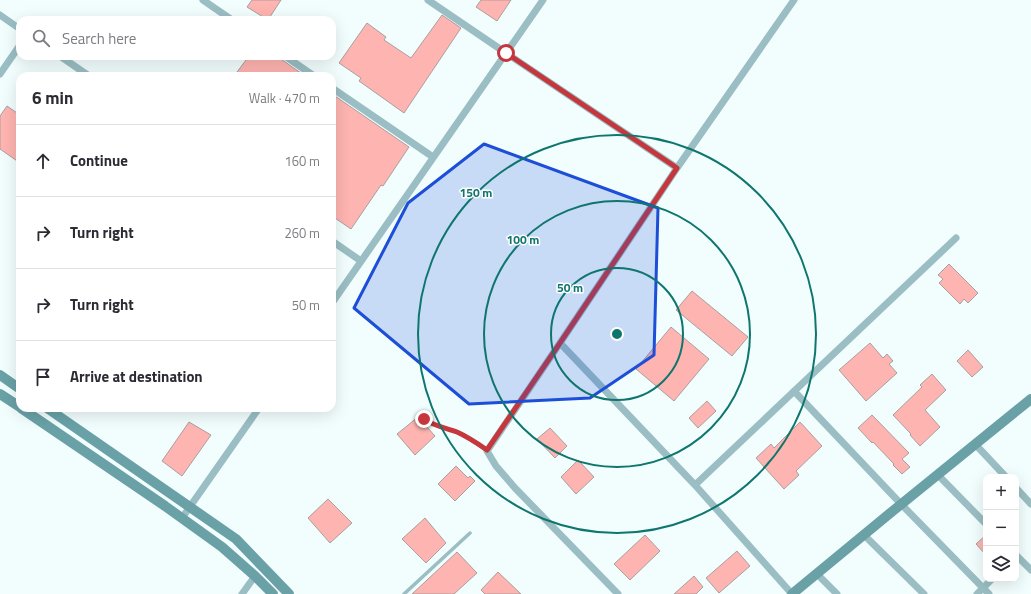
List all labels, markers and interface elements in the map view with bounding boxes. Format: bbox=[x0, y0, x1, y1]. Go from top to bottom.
search box bbox=[16, 16, 336, 60]
icon: search bbox=[30, 27, 52, 49]
text: Search here bbox=[62, 27, 136, 50]
route start bbox=[497, 44, 515, 62]
text: 6 min bbox=[32, 85, 73, 111]
text: Walk · 470 m bbox=[249, 88, 320, 108]
text: Continue bbox=[70, 149, 128, 172]
icon: ahead bbox=[32, 150, 54, 172]
text: 160 m bbox=[284, 151, 320, 171]
text: 150 m bbox=[460, 183, 492, 202]
text: Turn right bbox=[70, 221, 134, 244]
icon: right bbox=[32, 222, 54, 244]
text: 260 m bbox=[284, 223, 320, 243]
text: 100 m bbox=[507, 230, 539, 249]
text: 50 m bbox=[557, 278, 583, 297]
text: Turn right bbox=[70, 293, 134, 316]
icon: right bbox=[32, 294, 54, 316]
text: 50 m bbox=[292, 295, 320, 315]
centre of rings bbox=[610, 327, 624, 341]
text: Arrive at destination bbox=[70, 365, 203, 388]
icon: arrive bbox=[32, 366, 54, 388]
route end bbox=[415, 410, 433, 428]
map controls bbox=[983, 474, 1019, 582]
button: + bbox=[983, 474, 1019, 510]
button: − bbox=[983, 510, 1019, 546]
button: layers bbox=[983, 546, 1019, 582]

